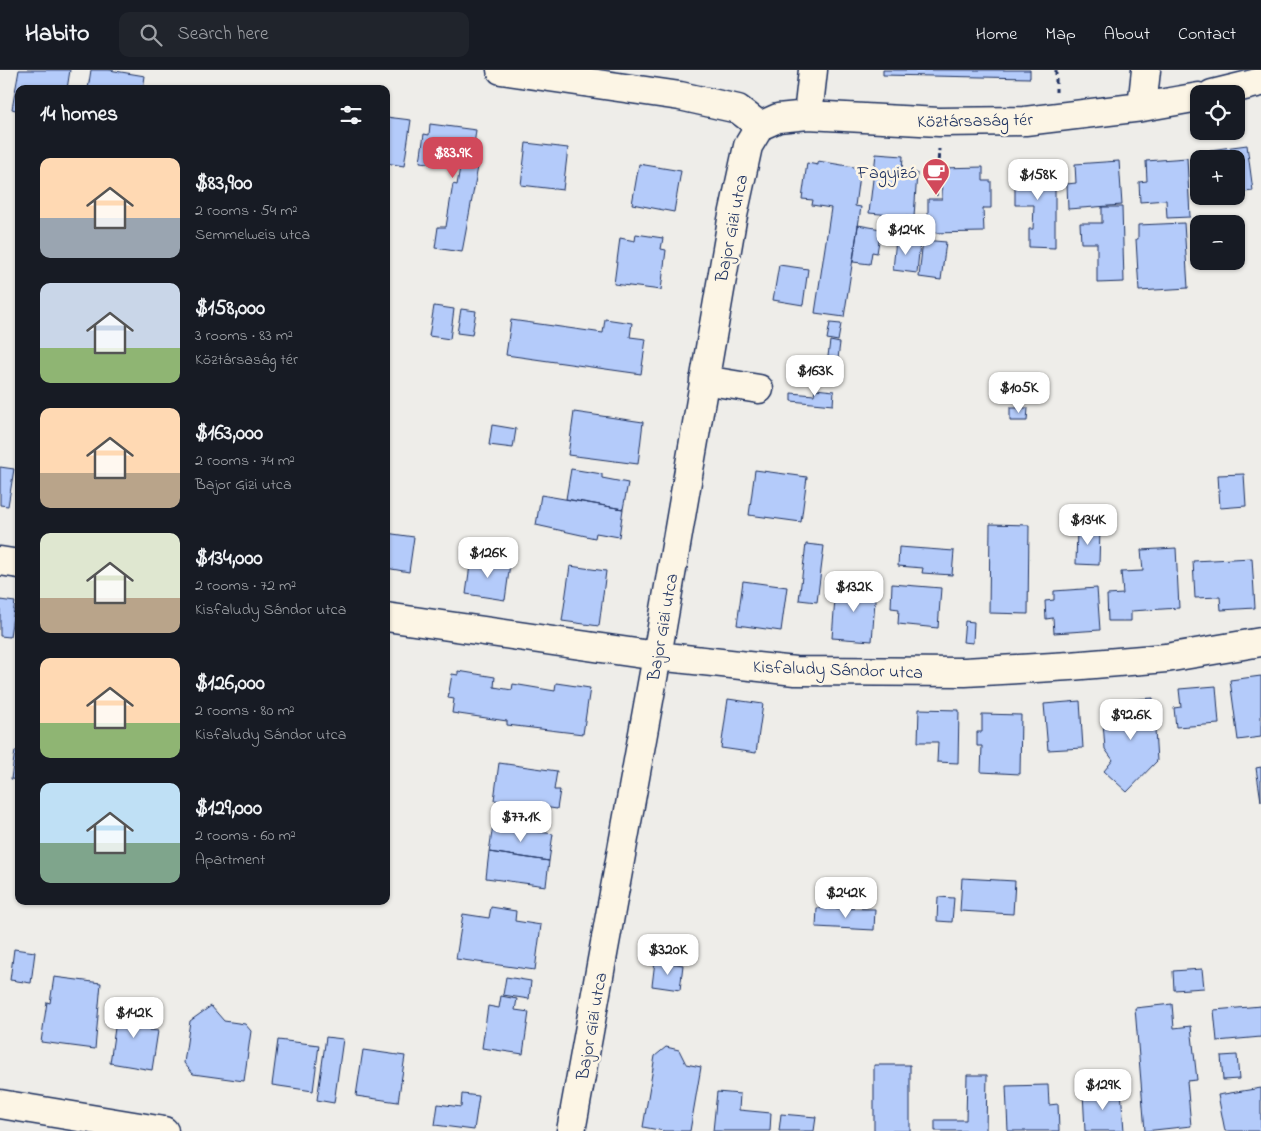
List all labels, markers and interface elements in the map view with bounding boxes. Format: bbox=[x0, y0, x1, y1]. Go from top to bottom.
search box bbox=[119, 12, 469, 57]
text: Habito bbox=[25, 17, 89, 52]
icon: search bbox=[137, 21, 165, 49]
text: Search here bbox=[177, 21, 268, 48]
text: Home bbox=[976, 22, 1017, 48]
text: Map bbox=[1045, 22, 1076, 48]
text: About bbox=[1104, 22, 1150, 48]
text: Contact bbox=[1178, 22, 1236, 48]
map controls bbox=[1190, 85, 1245, 270]
button: locate bbox=[1190, 85, 1245, 140]
text: 14 homes bbox=[40, 100, 118, 130]
icon: filters bbox=[337, 101, 365, 129]
street label: Köztársaság tér bbox=[917, 108, 1034, 137]
pin: $83.9K bbox=[412, 136, 494, 179]
text: $83.9K bbox=[434, 141, 472, 165]
button: + bbox=[1190, 150, 1245, 205]
cafe icon: Fagyizó bbox=[921, 157, 951, 196]
pin: $158K bbox=[1003, 158, 1073, 201]
place label: Fagyizó bbox=[856, 161, 917, 188]
text: $158K bbox=[1019, 163, 1057, 187]
text: $83,900 bbox=[195, 169, 252, 199]
street label: Bajor Gizi utca bbox=[710, 173, 756, 285]
icon: home bbox=[80, 178, 140, 238]
text: 2 rooms · 54 m² bbox=[195, 199, 297, 223]
pin: $124K bbox=[871, 214, 941, 256]
button: − bbox=[1190, 215, 1245, 270]
text: $124K bbox=[887, 218, 925, 242]
text: Semmelweis utca bbox=[195, 223, 310, 247]
text: $158,000 bbox=[195, 294, 265, 324]
icon: home bbox=[80, 303, 140, 363]
text: 3 rooms · 83 m² bbox=[195, 324, 293, 348]
text: Köztársaság tér bbox=[195, 348, 298, 372]
pin: $163K bbox=[780, 354, 850, 397]
text: $163K bbox=[797, 359, 833, 383]
pin: $105K bbox=[984, 372, 1054, 414]
text: $105K bbox=[1000, 376, 1038, 400]
text: $163,000 bbox=[195, 419, 263, 449]
icon: home bbox=[80, 428, 140, 488]
text: 2 rooms · 74 m² bbox=[195, 449, 295, 473]
text: Bajor Gizi utca bbox=[195, 473, 292, 497]
pin: $134K bbox=[1053, 504, 1123, 546]
text: $134K bbox=[1070, 508, 1106, 532]
pin: $126K bbox=[453, 536, 523, 579]
text: $126K bbox=[469, 541, 507, 565]
text: $134,000 bbox=[195, 544, 263, 574]
icon: home bbox=[80, 553, 140, 613]
pin: $132K bbox=[819, 570, 889, 613]
street label: Bajor Gizi utca bbox=[642, 572, 686, 684]
text: 2 rooms · 72 m² bbox=[195, 574, 296, 598]
text: $132K bbox=[835, 575, 873, 599]
text: Kisfaludy Sándor utca bbox=[195, 598, 346, 622]
street label: Kisfaludy Sándor utca bbox=[752, 655, 923, 687]
text: $126,000 bbox=[195, 669, 265, 699]
icon: home bbox=[80, 678, 140, 738]
pin: $92.6K bbox=[1090, 698, 1172, 741]
text: 2 rooms · 80 m² bbox=[195, 699, 295, 723]
text: $92.6K bbox=[1111, 703, 1151, 727]
text: Kisfaludy Sándor utca bbox=[195, 723, 346, 747]
text: $129,000 bbox=[195, 794, 262, 824]
pin: $77.1K bbox=[480, 800, 562, 843]
icon: home bbox=[80, 803, 140, 863]
text: $77.1K bbox=[502, 805, 540, 829]
text: 2 rooms · 60 m² bbox=[195, 824, 296, 848]
text: Apartment bbox=[195, 848, 265, 872]
pin: $242K bbox=[811, 876, 881, 919]
text: $242K bbox=[826, 881, 866, 905]
pin: $320K bbox=[633, 934, 703, 976]
text: $320K bbox=[649, 938, 687, 962]
street label: Bajor Gizi utca bbox=[571, 971, 615, 1083]
pin: $142K bbox=[99, 996, 169, 1039]
text: $142K bbox=[115, 1001, 153, 1025]
pin: $129K bbox=[1068, 1068, 1138, 1111]
text: $129K bbox=[1085, 1073, 1121, 1097]

